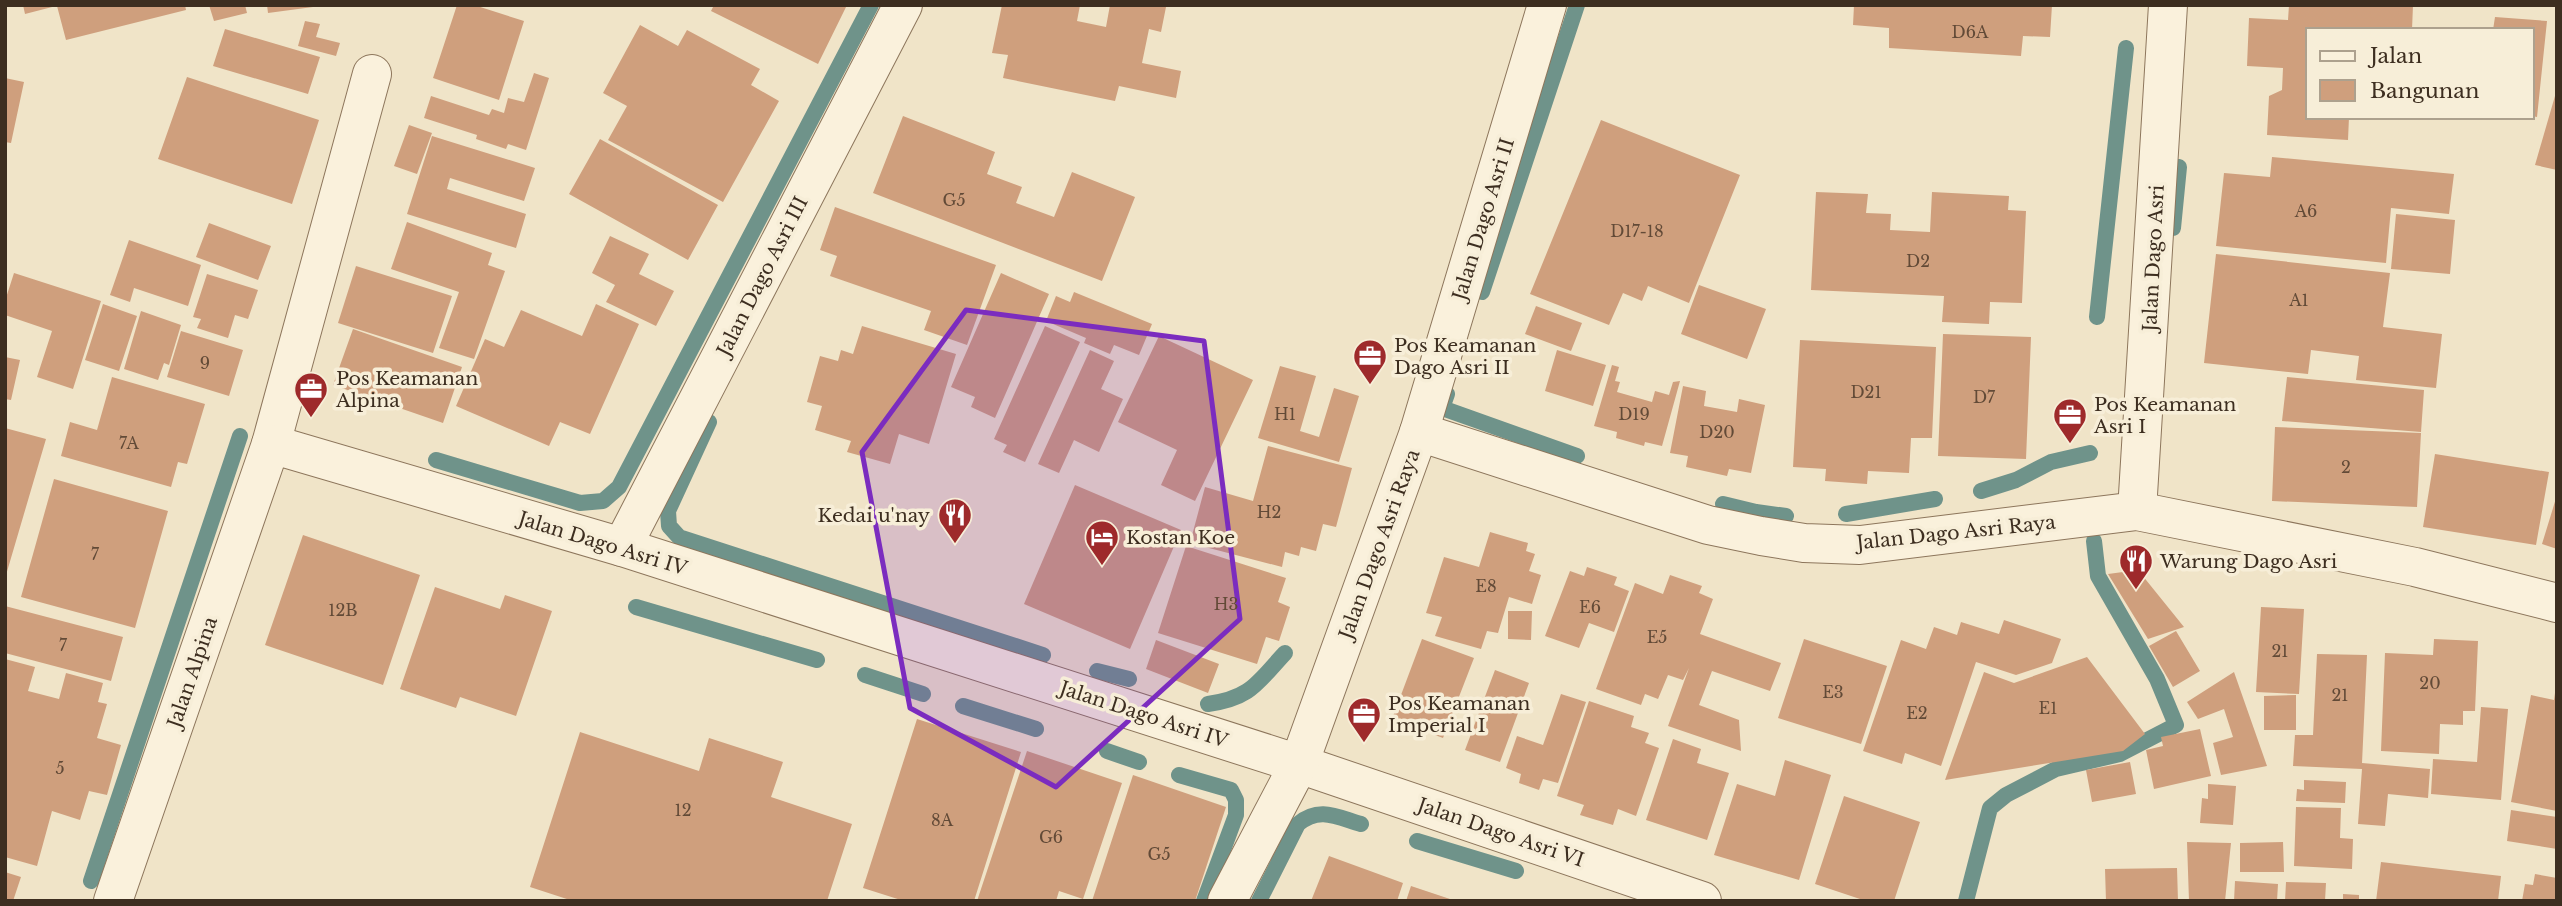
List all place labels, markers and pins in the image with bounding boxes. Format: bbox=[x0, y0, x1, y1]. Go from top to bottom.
place label: Pos Keamanan Dago Asri II bbox=[1394, 334, 1536, 379]
office icon: Pos Keamanan Dago Asri II bbox=[1351, 337, 1389, 386]
place label: Pos Keamanan Alpina bbox=[335, 367, 478, 412]
office icon: Pos Keamanan Alpina bbox=[292, 370, 330, 419]
place label: Pos Keamanan Asri I bbox=[2093, 393, 2236, 438]
office icon: Pos Keamanan Asri I bbox=[2051, 396, 2089, 445]
restaurant icon: Kedai u'nay bbox=[936, 496, 974, 545]
place label: Kedai u'nay bbox=[818, 504, 930, 527]
hotel icon: Kostan Koe bbox=[1083, 518, 1121, 567]
place label: Kostan Koe bbox=[1126, 526, 1235, 549]
restaurant icon: Warung Dago Asri bbox=[2117, 542, 2155, 591]
place label: Warung Dago Asri bbox=[2159, 550, 2338, 573]
place label: Pos Keamanan Imperial I bbox=[1388, 692, 1530, 737]
office icon: Pos Keamanan Imperial I bbox=[1345, 695, 1383, 744]

